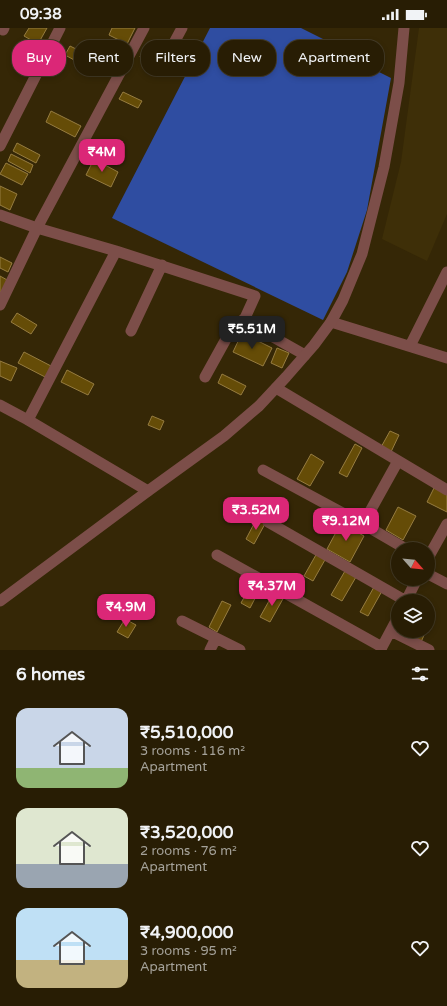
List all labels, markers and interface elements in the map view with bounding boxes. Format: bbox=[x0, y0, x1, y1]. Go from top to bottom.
text: 09:38 bbox=[20, 5, 62, 23]
chip: Buy bbox=[12, 40, 66, 76]
chip: Rent bbox=[74, 40, 133, 76]
chip: Filters bbox=[141, 40, 210, 76]
chip: New bbox=[218, 40, 276, 76]
chip: Apartment bbox=[284, 40, 384, 76]
pin: ₹4M bbox=[83, 139, 121, 173]
text: ₹4M bbox=[88, 144, 116, 160]
pin: ₹5.51M bbox=[219, 316, 285, 350]
text: ₹5.51M bbox=[228, 321, 276, 337]
pin: ₹3.52M bbox=[223, 497, 289, 531]
text: ₹3.52M bbox=[232, 502, 280, 518]
pin: ₹9.12M bbox=[313, 508, 379, 542]
text: ₹9.12M bbox=[322, 513, 370, 529]
north arrow bbox=[391, 542, 435, 586]
map controls bbox=[391, 542, 435, 638]
pin: ₹4.37M bbox=[239, 573, 305, 607]
text: ₹4.37M bbox=[248, 578, 296, 594]
pin: ₹4.9M bbox=[98, 594, 154, 628]
button: layers bbox=[391, 594, 435, 638]
text: ₹4.9M bbox=[106, 599, 146, 615]
icon: filters bbox=[409, 663, 431, 685]
text: 6 homes bbox=[16, 664, 85, 685]
text: ₹5,510,000 bbox=[140, 722, 233, 743]
icon: home bbox=[48, 724, 96, 772]
icon: heart bbox=[409, 737, 431, 759]
text: 3 rooms · 116 m² bbox=[140, 743, 245, 759]
text: Apartment bbox=[140, 759, 207, 775]
text: ₹3,520,000 bbox=[140, 822, 234, 843]
icon: home bbox=[48, 824, 96, 872]
icon: heart bbox=[409, 837, 431, 859]
text: 2 rooms · 76 m² bbox=[140, 843, 237, 859]
text: Apartment bbox=[140, 859, 207, 875]
text: ₹4,900,000 bbox=[140, 922, 234, 943]
icon: home bbox=[48, 924, 96, 972]
icon: heart bbox=[409, 937, 431, 959]
text: 3 rooms · 95 m² bbox=[140, 943, 237, 959]
text: Apartment bbox=[140, 959, 207, 975]

